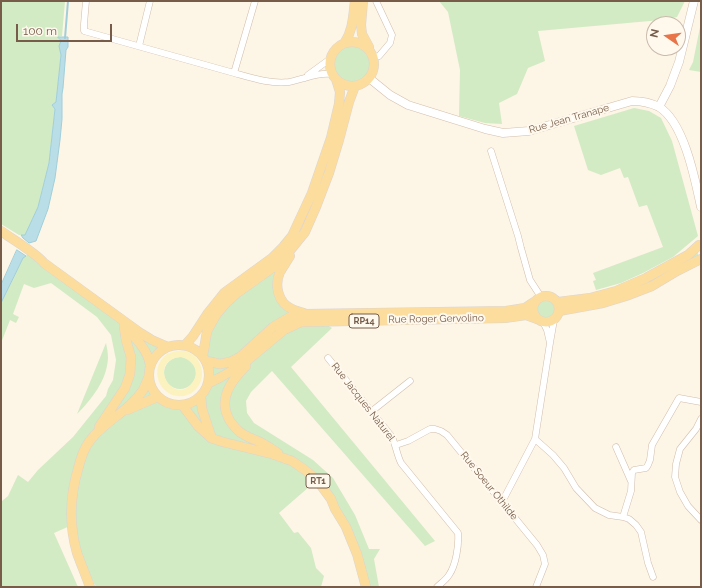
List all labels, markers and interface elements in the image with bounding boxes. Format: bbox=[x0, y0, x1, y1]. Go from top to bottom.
scale bar bbox=[18, 16, 114, 42]
north arrow bbox=[646, 16, 686, 56]
text: 100 m bbox=[23, 24, 57, 38]
text: N bbox=[648, 28, 662, 39]
street label: Rue Jean Tranape bbox=[528, 102, 610, 136]
street label: Rue Roger Gervolino bbox=[388, 312, 484, 326]
road number: RP14 bbox=[349, 314, 379, 328]
street label: Rue Jacques Naturel bbox=[329, 360, 397, 444]
street label: Rue Soeur Othilde bbox=[458, 449, 520, 523]
road number: RT1 bbox=[306, 474, 330, 488]

